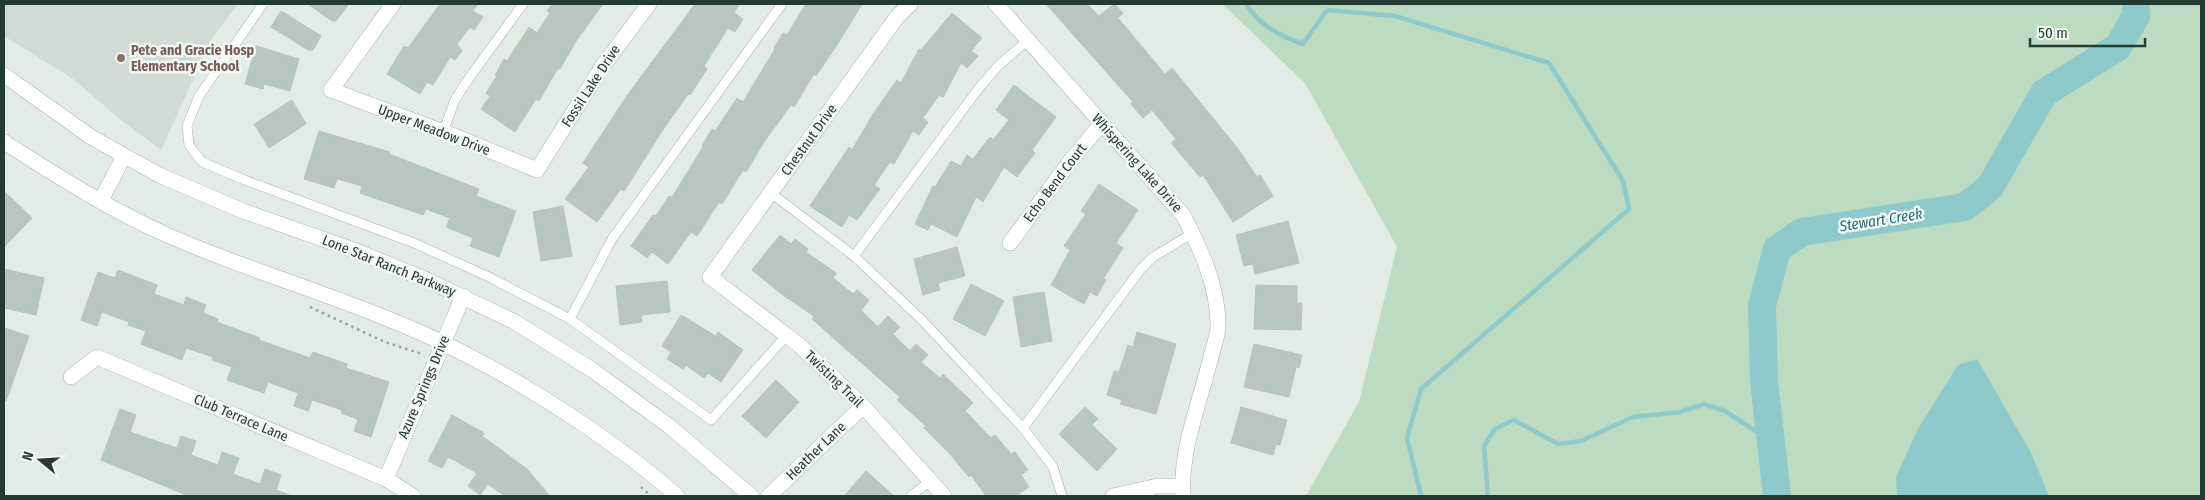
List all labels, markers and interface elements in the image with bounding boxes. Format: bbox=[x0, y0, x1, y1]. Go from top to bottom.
scale bar bbox=[2030, 15, 2145, 47]
text: 50 m bbox=[2038, 24, 2068, 42]
place label: Pete and Gracie Hosp Elementary School bbox=[131, 42, 255, 75]
street label: Fossil Lake Drive bbox=[558, 42, 624, 130]
marker: Pete and Gracie Hosp Elementary School bbox=[115, 52, 127, 64]
street label: Upper Meadow Drive bbox=[376, 101, 493, 159]
street label: Chestnut Drive bbox=[777, 101, 841, 179]
street label: Whispering Lake Drive bbox=[1088, 110, 1186, 216]
street label: Echo Bend Court bbox=[1020, 140, 1090, 226]
water label: Stewart Creek bbox=[1837, 204, 1924, 236]
street label: Lone Star Ranch Parkway bbox=[320, 231, 459, 301]
street label: Azure Springs Drive bbox=[395, 333, 453, 441]
street label: Twisting Trail bbox=[801, 347, 867, 411]
street label: Club Terrace Lane bbox=[191, 390, 291, 446]
street label: Heather Lane bbox=[783, 418, 849, 484]
north arrow bbox=[15, 435, 65, 485]
text: N bbox=[19, 450, 37, 463]

